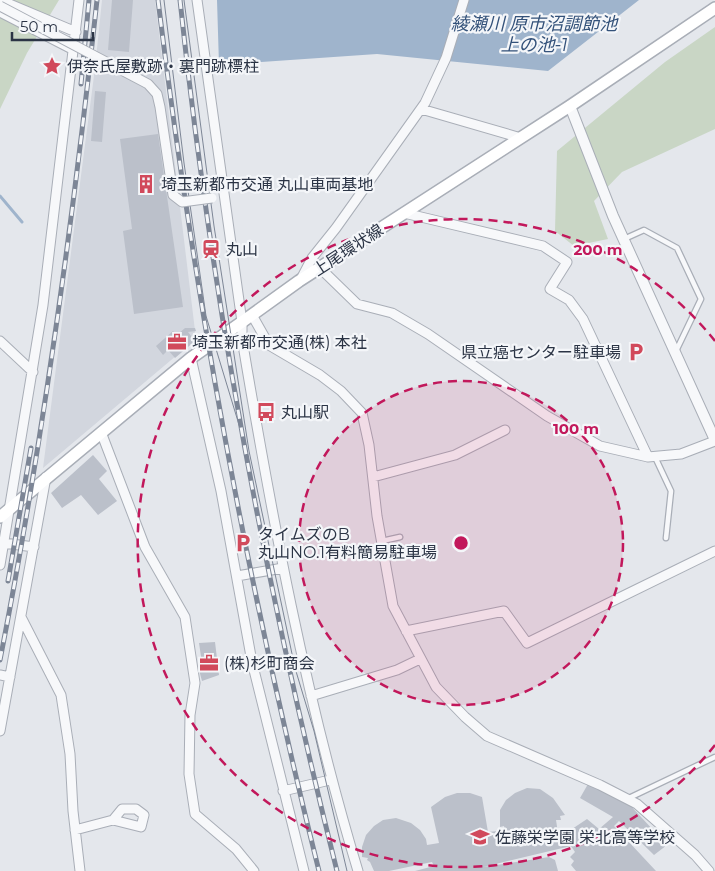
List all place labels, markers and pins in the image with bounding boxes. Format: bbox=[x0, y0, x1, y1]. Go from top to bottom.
place icon: 伊奈氏屋敷跡・裏門跡標柱 bbox=[41, 55, 63, 77]
place label: 伊奈氏屋敷跡・裏門跡標柱 bbox=[67, 57, 259, 76]
building icon: 埼玉新都市交通 丸山車両基地 bbox=[135, 173, 157, 195]
place label: 埼玉新都市交通 丸山車両基地 bbox=[161, 175, 373, 194]
station icon: 丸山 bbox=[200, 238, 222, 260]
place label: 丸山 bbox=[226, 240, 258, 259]
office icon: 埼玉新都市交通(株) 本社 bbox=[166, 331, 188, 353]
place label: 埼玉新都市交通(株) 本社 bbox=[192, 333, 367, 352]
parking icon: 県立癌センター駐車場 bbox=[625, 341, 647, 363]
place label: 県立癌センター駐車場 bbox=[461, 343, 621, 362]
bus stop icon: 丸山駅 bbox=[255, 401, 277, 423]
place label: 丸山駅 bbox=[281, 403, 329, 422]
place label: タイムズのB 丸山NO.1有料簡易駐車場 bbox=[258, 525, 437, 562]
parking icon: タイムズのB 丸山NO.1有料簡易駐車場 bbox=[232, 532, 254, 554]
centre of rings bbox=[452, 534, 470, 552]
office icon: (株)杉町商会 bbox=[198, 652, 220, 674]
place label: (株)杉町商会 bbox=[224, 654, 315, 673]
school or university icon: 佐藤栄学園 栄北高等学校 bbox=[469, 826, 491, 848]
place label: 佐藤栄学園 栄北高等学校 bbox=[495, 828, 675, 847]

